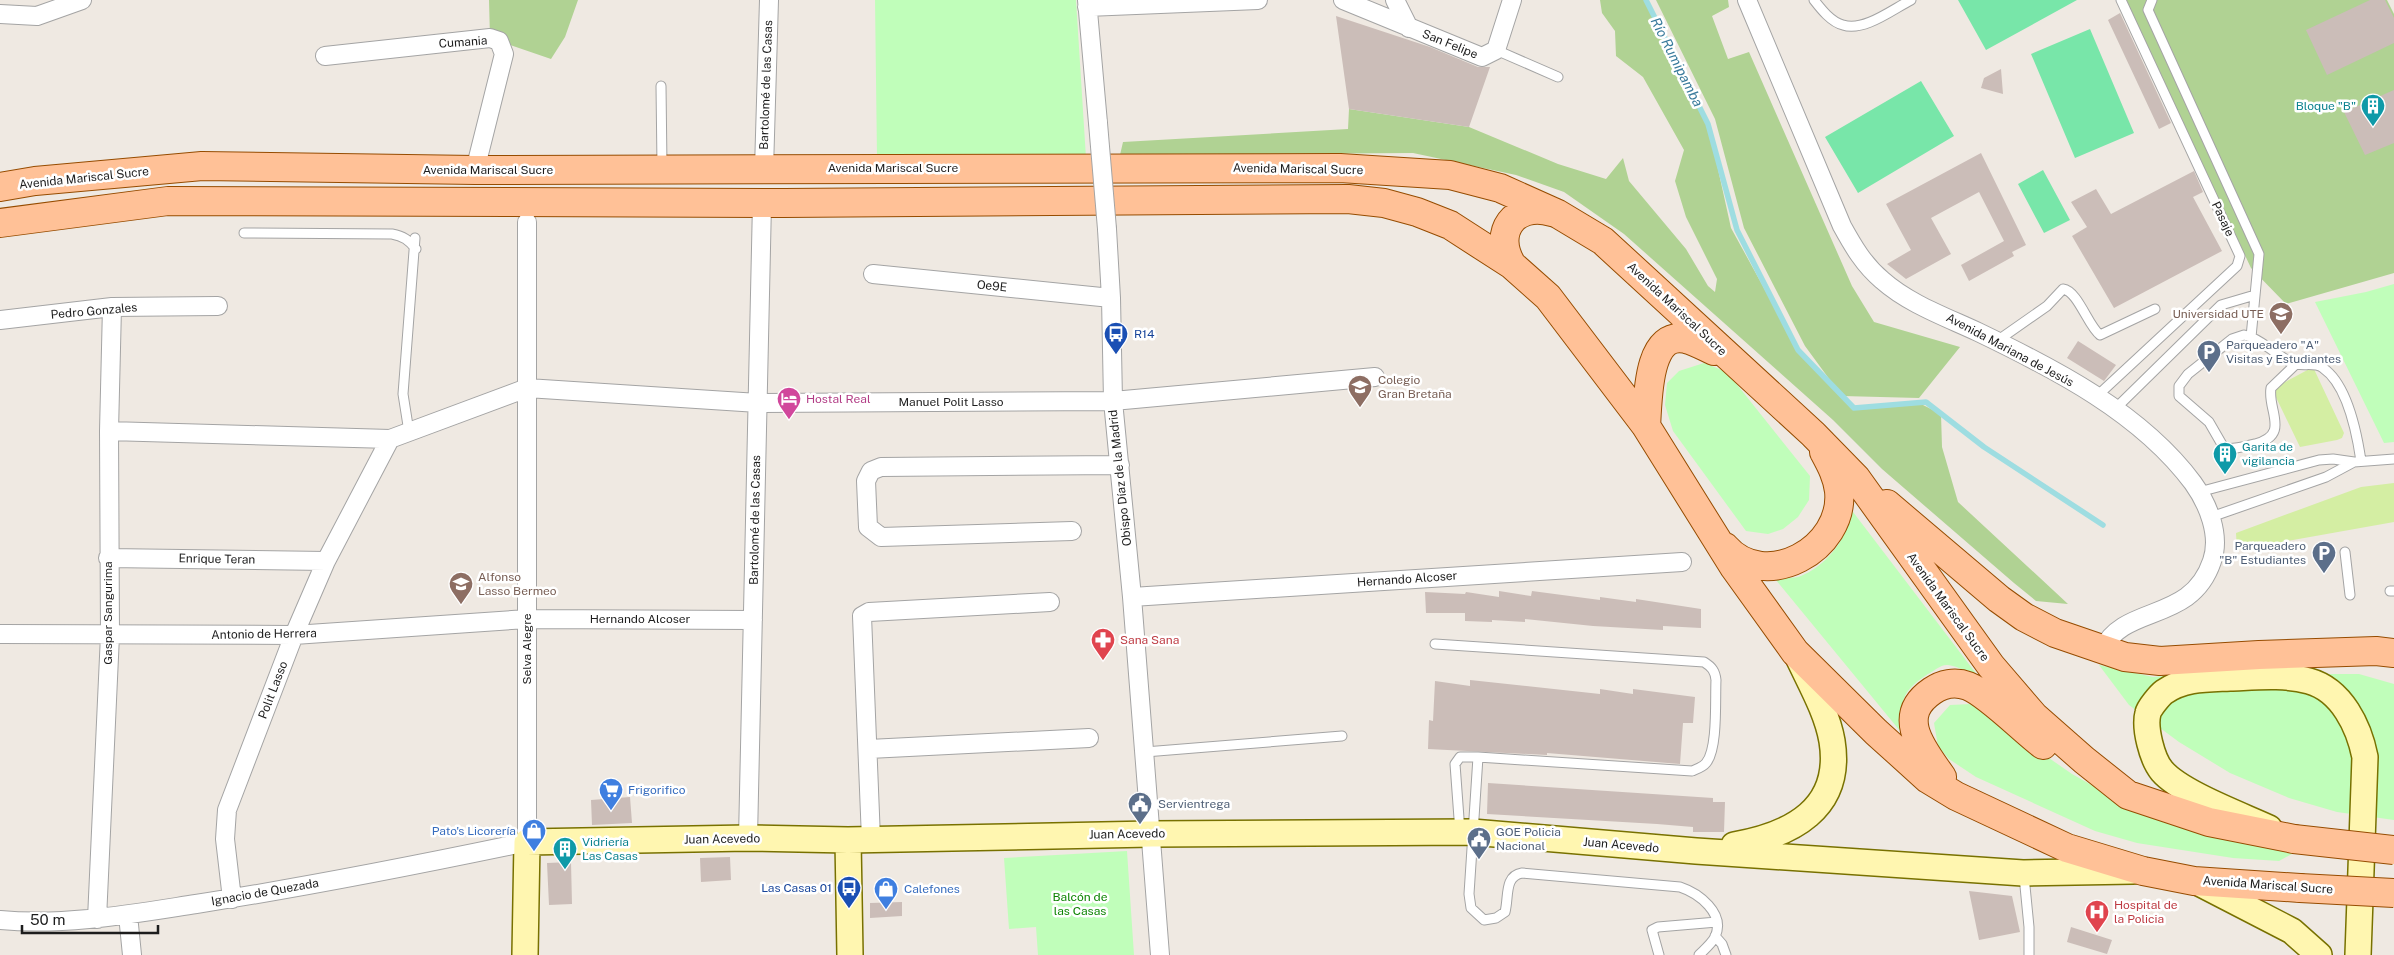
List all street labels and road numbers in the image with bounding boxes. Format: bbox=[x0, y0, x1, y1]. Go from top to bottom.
street label: Bartolomé de las Casas bbox=[757, 20, 775, 150]
street label: San Felipe bbox=[1420, 26, 1480, 62]
street label: Cumania bbox=[438, 33, 488, 51]
street label: Avenida Mariscal Sucre bbox=[828, 161, 958, 175]
street label: Avenida Mariscal Sucre bbox=[1233, 161, 1364, 177]
street label: Avenida Mariscal Sucre bbox=[423, 163, 553, 177]
street label: Avenida Mariscal Sucre bbox=[18, 164, 150, 192]
street label: Pasaje bbox=[2209, 199, 2237, 239]
street label: Avenida Mariscal Sucre bbox=[1624, 259, 1730, 359]
street label: Oe9E bbox=[976, 277, 1008, 295]
street label: Pedro Gonzales bbox=[50, 300, 138, 322]
street label: Avenida Mariana de Jesús bbox=[1944, 310, 2076, 390]
street label: Manuel Polit Lasso bbox=[898, 395, 1004, 409]
street label: Obispo Díaz de la Madrid bbox=[1106, 409, 1134, 547]
street label: Bartolomé de las Casas bbox=[747, 455, 763, 585]
street label: Avenida Mariscal Sucre bbox=[1904, 550, 1992, 664]
street label: Enrique Teran bbox=[179, 551, 256, 567]
street label: Gaspar Sangurima bbox=[101, 561, 115, 665]
street label: Hernando Alcoser bbox=[1356, 568, 1458, 589]
street label: Hernando Alcoser bbox=[590, 612, 691, 626]
street label: Selva Alegre bbox=[520, 613, 534, 685]
street label: Antonio de Herrera bbox=[211, 626, 317, 642]
street label: Polit Lasso bbox=[256, 659, 290, 721]
street label: Juan Acevedo bbox=[1089, 826, 1165, 842]
street label: Juan Acevedo bbox=[684, 831, 760, 847]
street label: Juan Acevedo bbox=[1582, 835, 1660, 855]
street label: Avenida Mariscal Sucre bbox=[2202, 873, 2334, 897]
street label: Ignacio de Quezada bbox=[210, 876, 320, 908]

